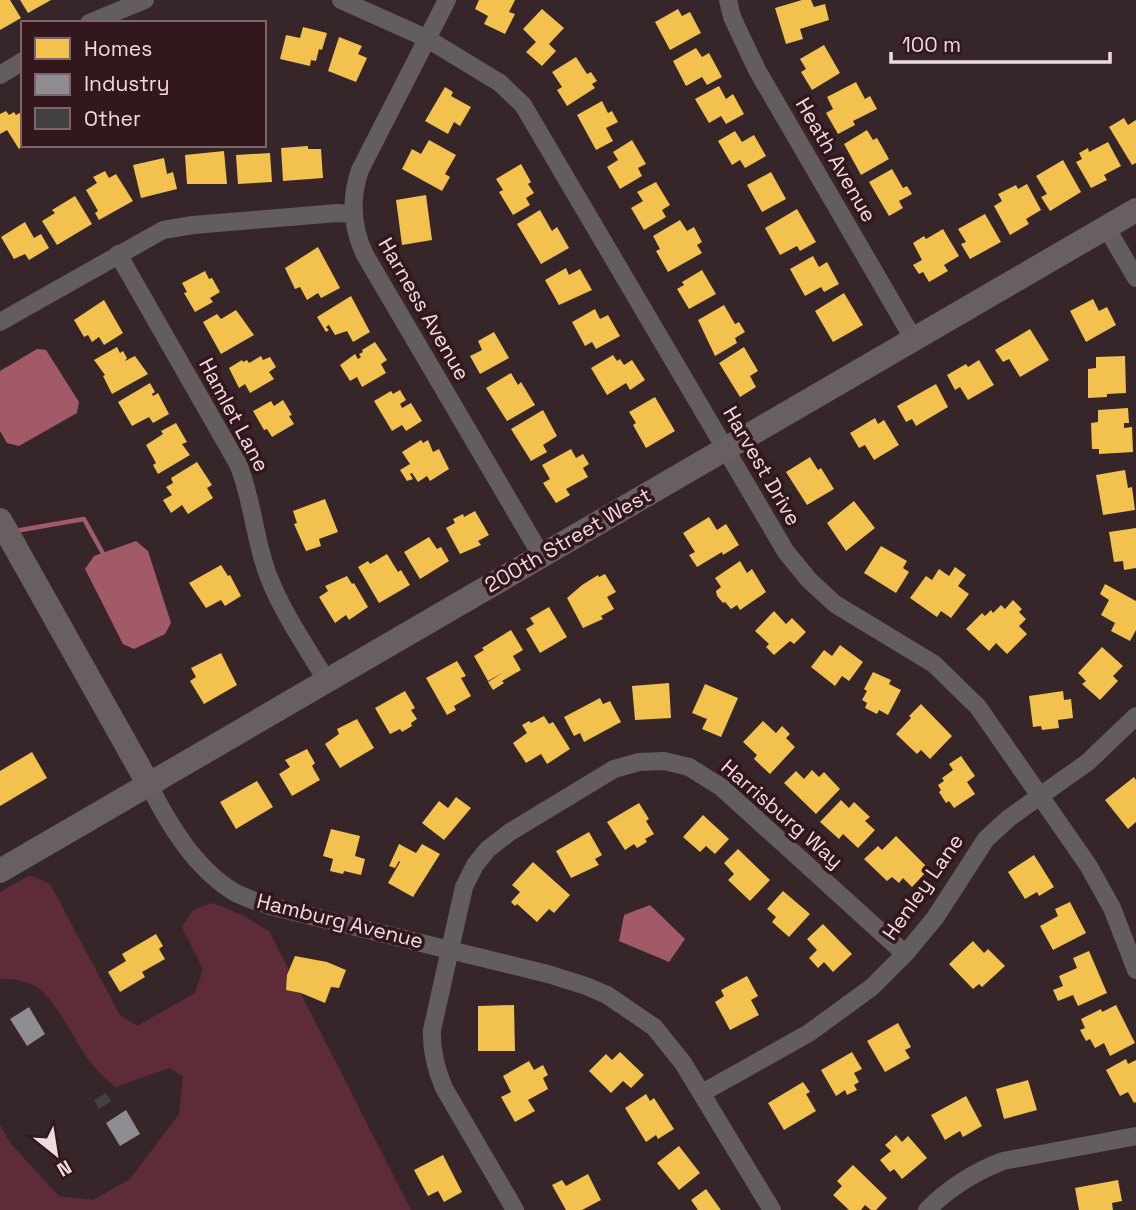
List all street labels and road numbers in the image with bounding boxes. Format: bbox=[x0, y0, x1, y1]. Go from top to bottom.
street label: Heath Avenue bbox=[790, 93, 883, 227]
street label: Harness Avenue bbox=[373, 233, 476, 385]
street label: Hamlet Lane bbox=[193, 353, 276, 476]
street label: Harvest Drive bbox=[717, 401, 807, 530]
street label: 200th Street West bbox=[480, 481, 656, 598]
street label: Harrisburg Way bbox=[716, 753, 849, 874]
street label: Henley Lane bbox=[876, 828, 969, 945]
street label: Hamburg Avenue bbox=[254, 887, 426, 954]

